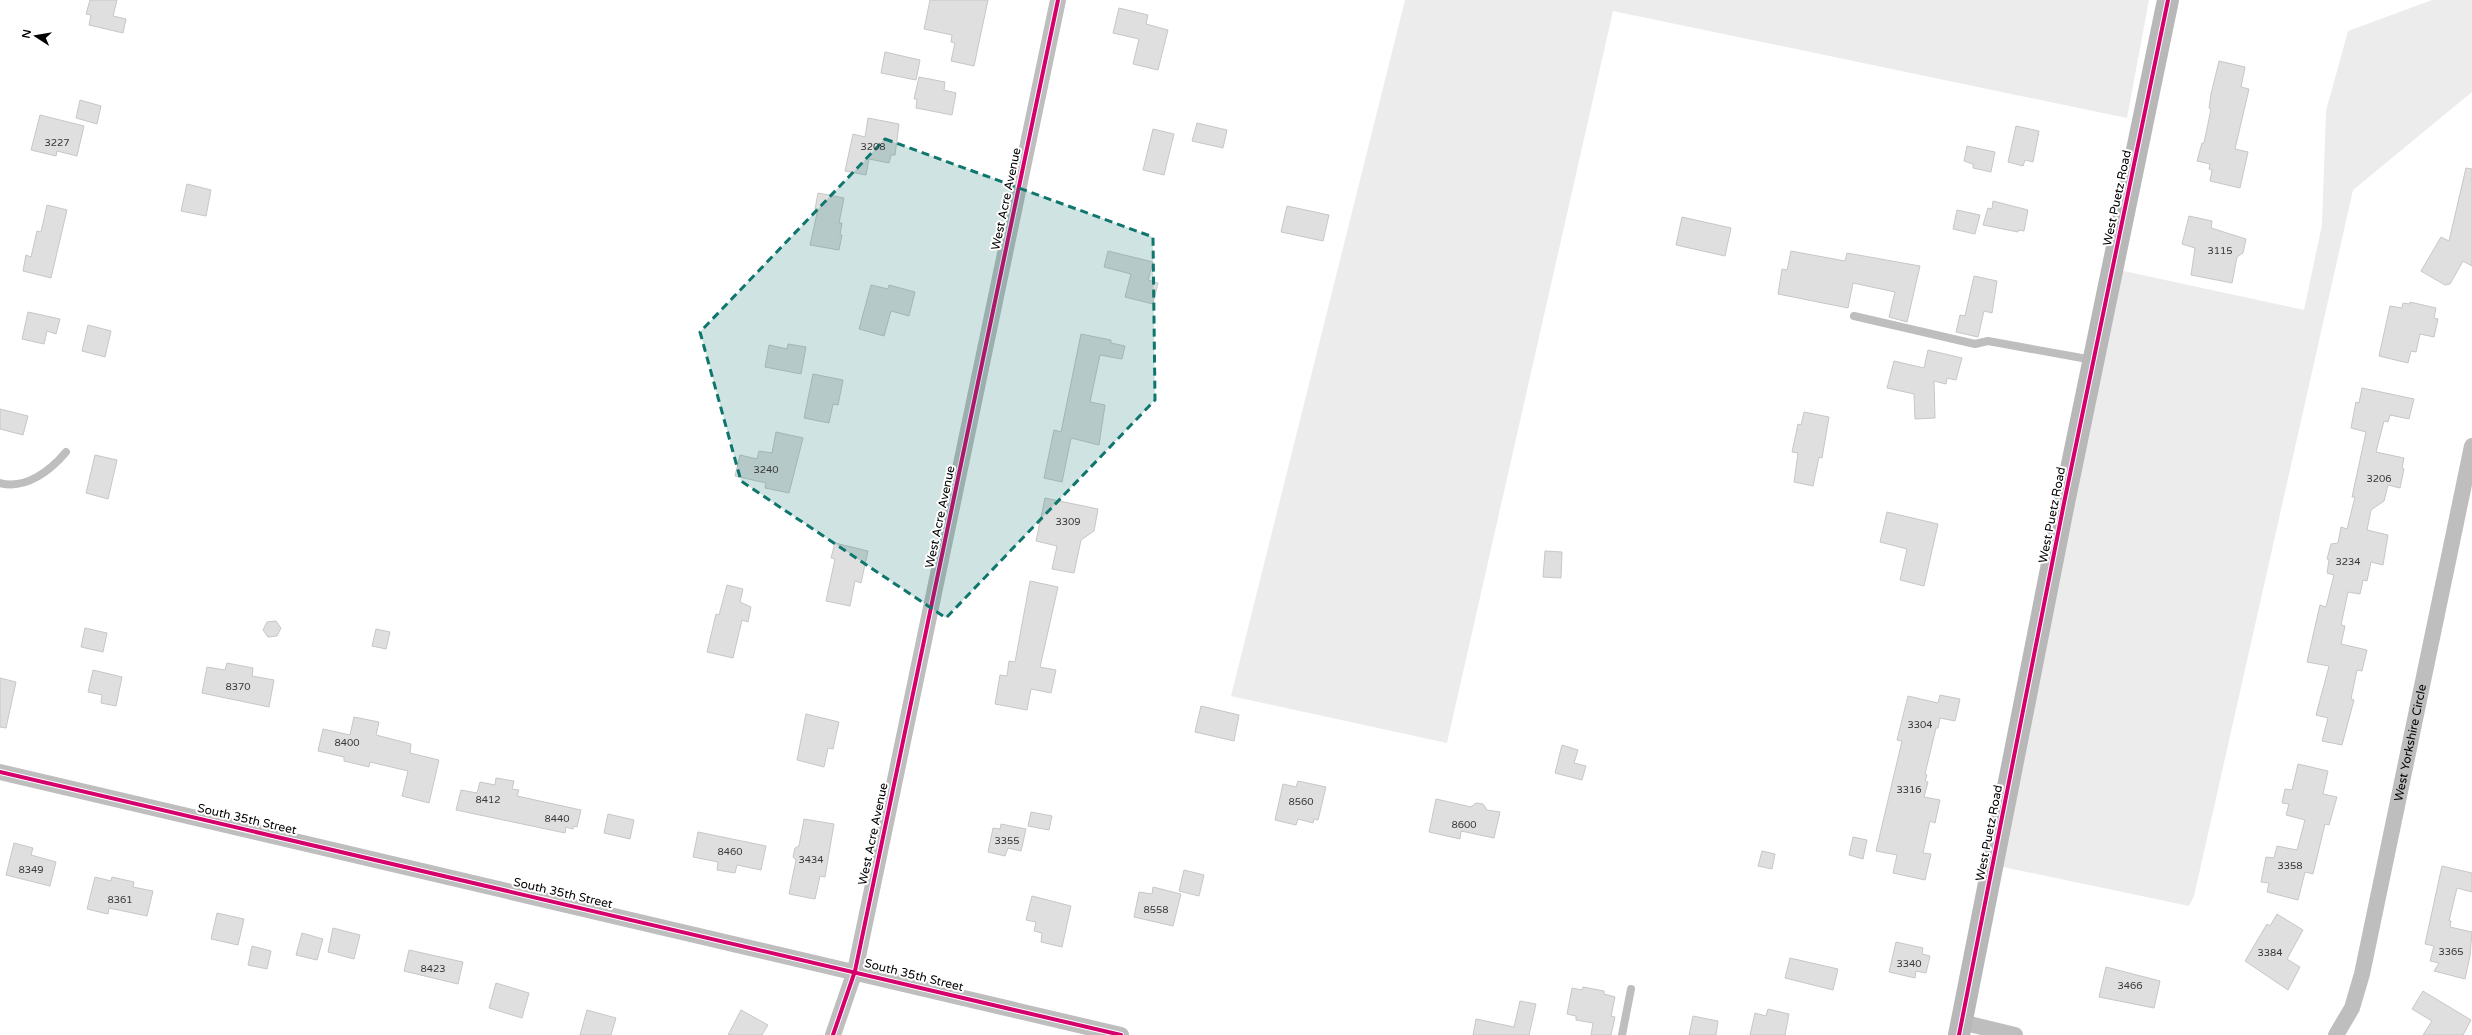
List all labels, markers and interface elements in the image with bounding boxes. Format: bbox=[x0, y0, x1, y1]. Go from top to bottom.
north arrow bbox=[16, 16, 56, 56]
text: N bbox=[19, 28, 34, 40]
house number: 3227 bbox=[44, 137, 70, 149]
house number: 3208 bbox=[860, 141, 886, 153]
street label: West Acre Avenue bbox=[988, 146, 1024, 251]
street label: West Puetz Road bbox=[2100, 149, 2134, 247]
house number: 3115 bbox=[2207, 245, 2233, 257]
house number: 3240 bbox=[753, 464, 779, 476]
street label: West Acre Avenue bbox=[922, 464, 958, 569]
street label: West Puetz Road bbox=[2036, 466, 2068, 564]
house number: 3206 bbox=[2366, 473, 2392, 485]
house number: 3309 bbox=[1055, 516, 1081, 528]
house number: 3234 bbox=[2335, 556, 2361, 568]
house number: 8370 bbox=[225, 681, 251, 693]
street label: West Yorkshire Circle bbox=[2391, 683, 2429, 803]
house number: 3304 bbox=[1907, 719, 1933, 731]
house number: 8400 bbox=[334, 737, 360, 749]
street label: West Acre Avenue bbox=[855, 781, 891, 886]
house number: 3316 bbox=[1896, 784, 1922, 796]
street label: West Puetz Road bbox=[1973, 784, 2005, 882]
house number: 8412 bbox=[475, 794, 501, 806]
house number: 8560 bbox=[1288, 796, 1314, 808]
street label: South 35th Street bbox=[196, 801, 298, 837]
house number: 8440 bbox=[544, 813, 570, 825]
house number: 8600 bbox=[1451, 819, 1477, 831]
house number: 3355 bbox=[994, 835, 1020, 847]
house number: 8460 bbox=[717, 846, 743, 858]
house number: 3434 bbox=[798, 854, 824, 866]
house number: 3358 bbox=[2277, 860, 2303, 872]
house number: 8349 bbox=[18, 864, 44, 876]
street label: South 35th Street bbox=[512, 875, 614, 911]
house number: 8361 bbox=[107, 894, 133, 906]
house number: 8558 bbox=[1143, 904, 1169, 916]
house number: 3365 bbox=[2438, 946, 2464, 958]
house number: 3384 bbox=[2257, 947, 2283, 959]
street label: South 35th Street bbox=[863, 956, 965, 994]
house number: 3340 bbox=[1896, 958, 1922, 970]
house number: 8423 bbox=[420, 963, 446, 975]
house number: 3466 bbox=[2117, 980, 2143, 992]

